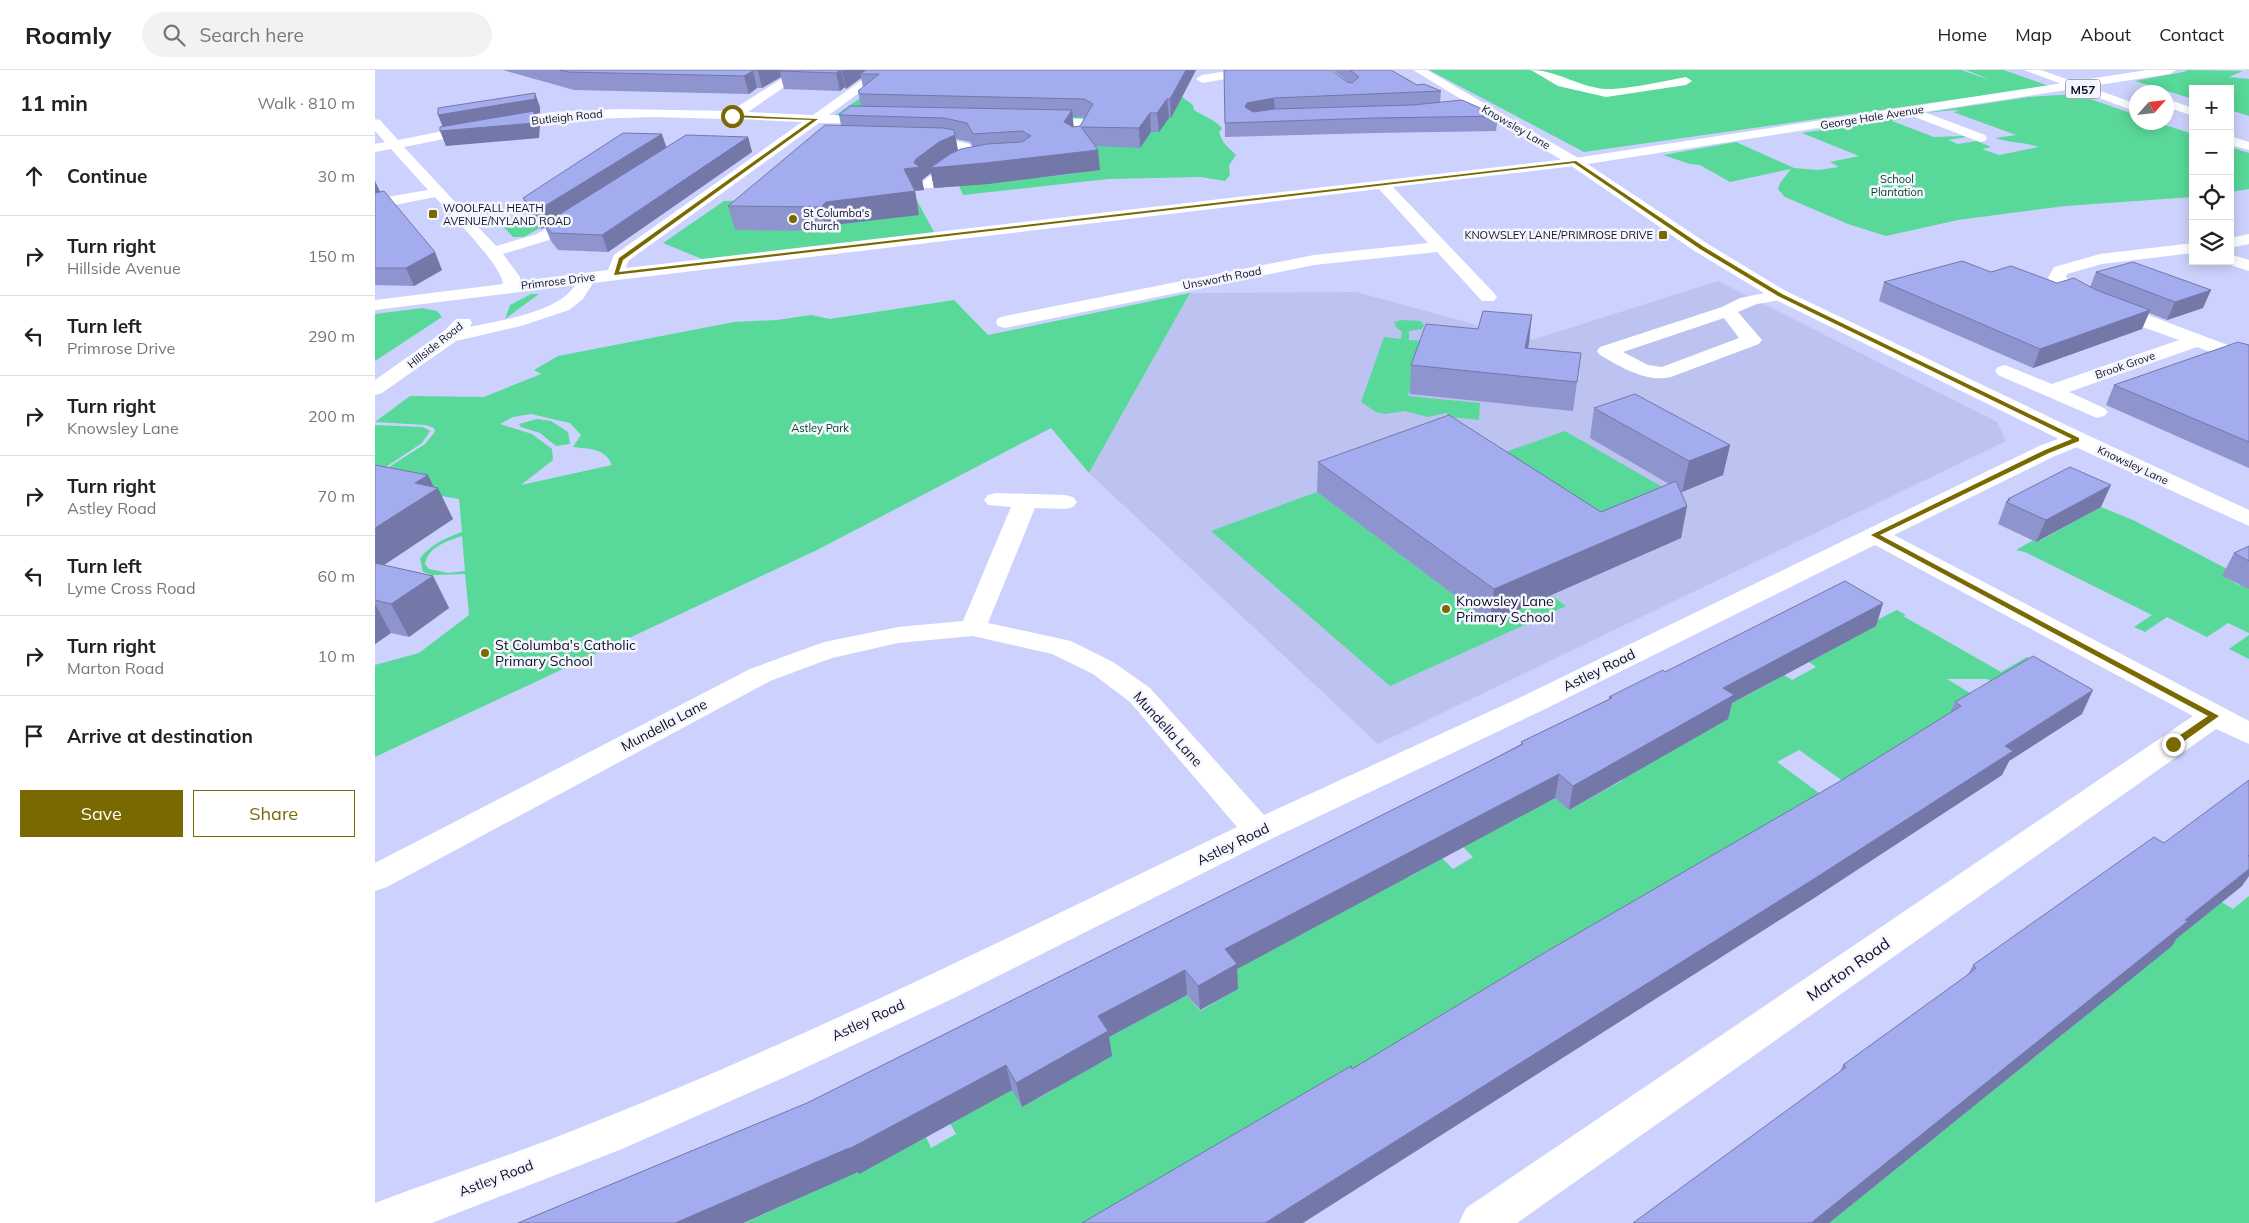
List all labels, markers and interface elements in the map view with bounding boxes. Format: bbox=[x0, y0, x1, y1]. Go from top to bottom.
search box bbox=[142, 12, 492, 57]
text: Roamly bbox=[25, 20, 112, 50]
icon: search bbox=[160, 21, 188, 49]
text: Search here bbox=[200, 23, 304, 47]
text: Home bbox=[1937, 23, 1987, 46]
text: Map bbox=[2015, 23, 2052, 46]
text: About bbox=[2080, 23, 2131, 46]
text: Contact bbox=[2159, 23, 2224, 46]
road number: M57 bbox=[2065, 80, 2101, 98]
north arrow bbox=[2129, 85, 2174, 130]
map controls bbox=[2189, 85, 2234, 265]
button: + bbox=[2189, 85, 2234, 130]
text: 11 min bbox=[20, 90, 88, 116]
text: Walk · 810 m bbox=[257, 93, 355, 113]
street label: Knowsley Lane bbox=[1479, 102, 1553, 152]
street label: George Hale Avenue bbox=[1819, 102, 1925, 132]
route start bbox=[721, 105, 744, 128]
street label: Butleigh Road bbox=[531, 106, 603, 128]
button: − bbox=[2189, 130, 2234, 175]
icon: ahead bbox=[20, 162, 48, 190]
text: Continue bbox=[67, 164, 147, 188]
text: 30 m bbox=[318, 166, 355, 186]
park label: School Plantation bbox=[1871, 172, 1923, 199]
button: locate bbox=[2189, 175, 2234, 220]
place label: WOOLFALL HEATH AVENUE/NYLAND ROAD bbox=[443, 201, 571, 228]
place label: St Columba's Church bbox=[803, 206, 870, 233]
marker: WOOLFALL HEATH AVENUE/NYLAND ROAD bbox=[427, 208, 439, 220]
marker: St Columba's Church bbox=[787, 213, 799, 225]
button: layers bbox=[2189, 220, 2234, 265]
place label: KNOWSLEY LANE/PRIMROSE DRIVE bbox=[1464, 228, 1653, 242]
marker: KNOWSLEY LANE/PRIMROSE DRIVE bbox=[1657, 229, 1669, 241]
text: Turn right bbox=[67, 234, 156, 258]
icon: right bbox=[20, 242, 48, 270]
text: 150 m bbox=[308, 246, 355, 266]
text: Hillside Avenue bbox=[67, 258, 181, 278]
street label: Unsworth Road bbox=[1181, 263, 1263, 293]
street label: Primrose Drive bbox=[520, 270, 596, 292]
text: Turn left bbox=[67, 314, 142, 338]
street label: Hillside Road bbox=[404, 319, 466, 371]
icon: left bbox=[20, 322, 48, 350]
text: 290 m bbox=[308, 326, 355, 346]
text: Primrose Drive bbox=[67, 338, 175, 358]
street label: Brook Grove bbox=[2093, 348, 2157, 382]
text: Turn right bbox=[67, 394, 156, 418]
icon: right bbox=[20, 402, 48, 430]
text: 200 m bbox=[308, 406, 355, 426]
text: Knowsley Lane bbox=[67, 418, 179, 438]
park label: Astley Park bbox=[791, 421, 849, 435]
street label: Knowsley Lane bbox=[2095, 442, 2171, 488]
text: Turn right bbox=[67, 474, 156, 498]
icon: right bbox=[20, 482, 48, 510]
text: 70 m bbox=[318, 486, 355, 506]
text: Astley Road bbox=[67, 498, 156, 518]
text: Turn left bbox=[67, 554, 142, 578]
icon: left bbox=[20, 562, 48, 590]
text: 60 m bbox=[318, 566, 355, 586]
text: Lyme Cross Road bbox=[67, 578, 196, 598]
place label: Knowsley Lane Primary School bbox=[1456, 592, 1554, 626]
marker: Knowsley Lane Primary School bbox=[1440, 603, 1452, 615]
text: Turn right bbox=[67, 634, 156, 658]
place label: St Columba's Catholic Primary School bbox=[495, 636, 636, 670]
icon: right bbox=[20, 642, 48, 670]
street label: Astley Road bbox=[1560, 645, 1638, 695]
text: 10 m bbox=[318, 646, 355, 666]
marker: St Columba's Catholic Primary School bbox=[479, 647, 491, 659]
text: Marton Road bbox=[67, 658, 164, 678]
street label: Mundella Lane bbox=[1130, 688, 1206, 770]
street label: Mundella Lane bbox=[618, 695, 710, 755]
icon: arrive bbox=[20, 722, 48, 750]
text: Arrive at destination bbox=[67, 724, 253, 748]
route end bbox=[2162, 733, 2185, 756]
button: Save bbox=[20, 790, 183, 837]
button: Share bbox=[193, 790, 355, 837]
street label: Astley Road bbox=[1194, 819, 1272, 869]
street label: Marton Road bbox=[1803, 933, 1893, 1005]
street label: Astley Road bbox=[829, 995, 907, 1045]
street label: Astley Road bbox=[456, 1156, 536, 1200]

